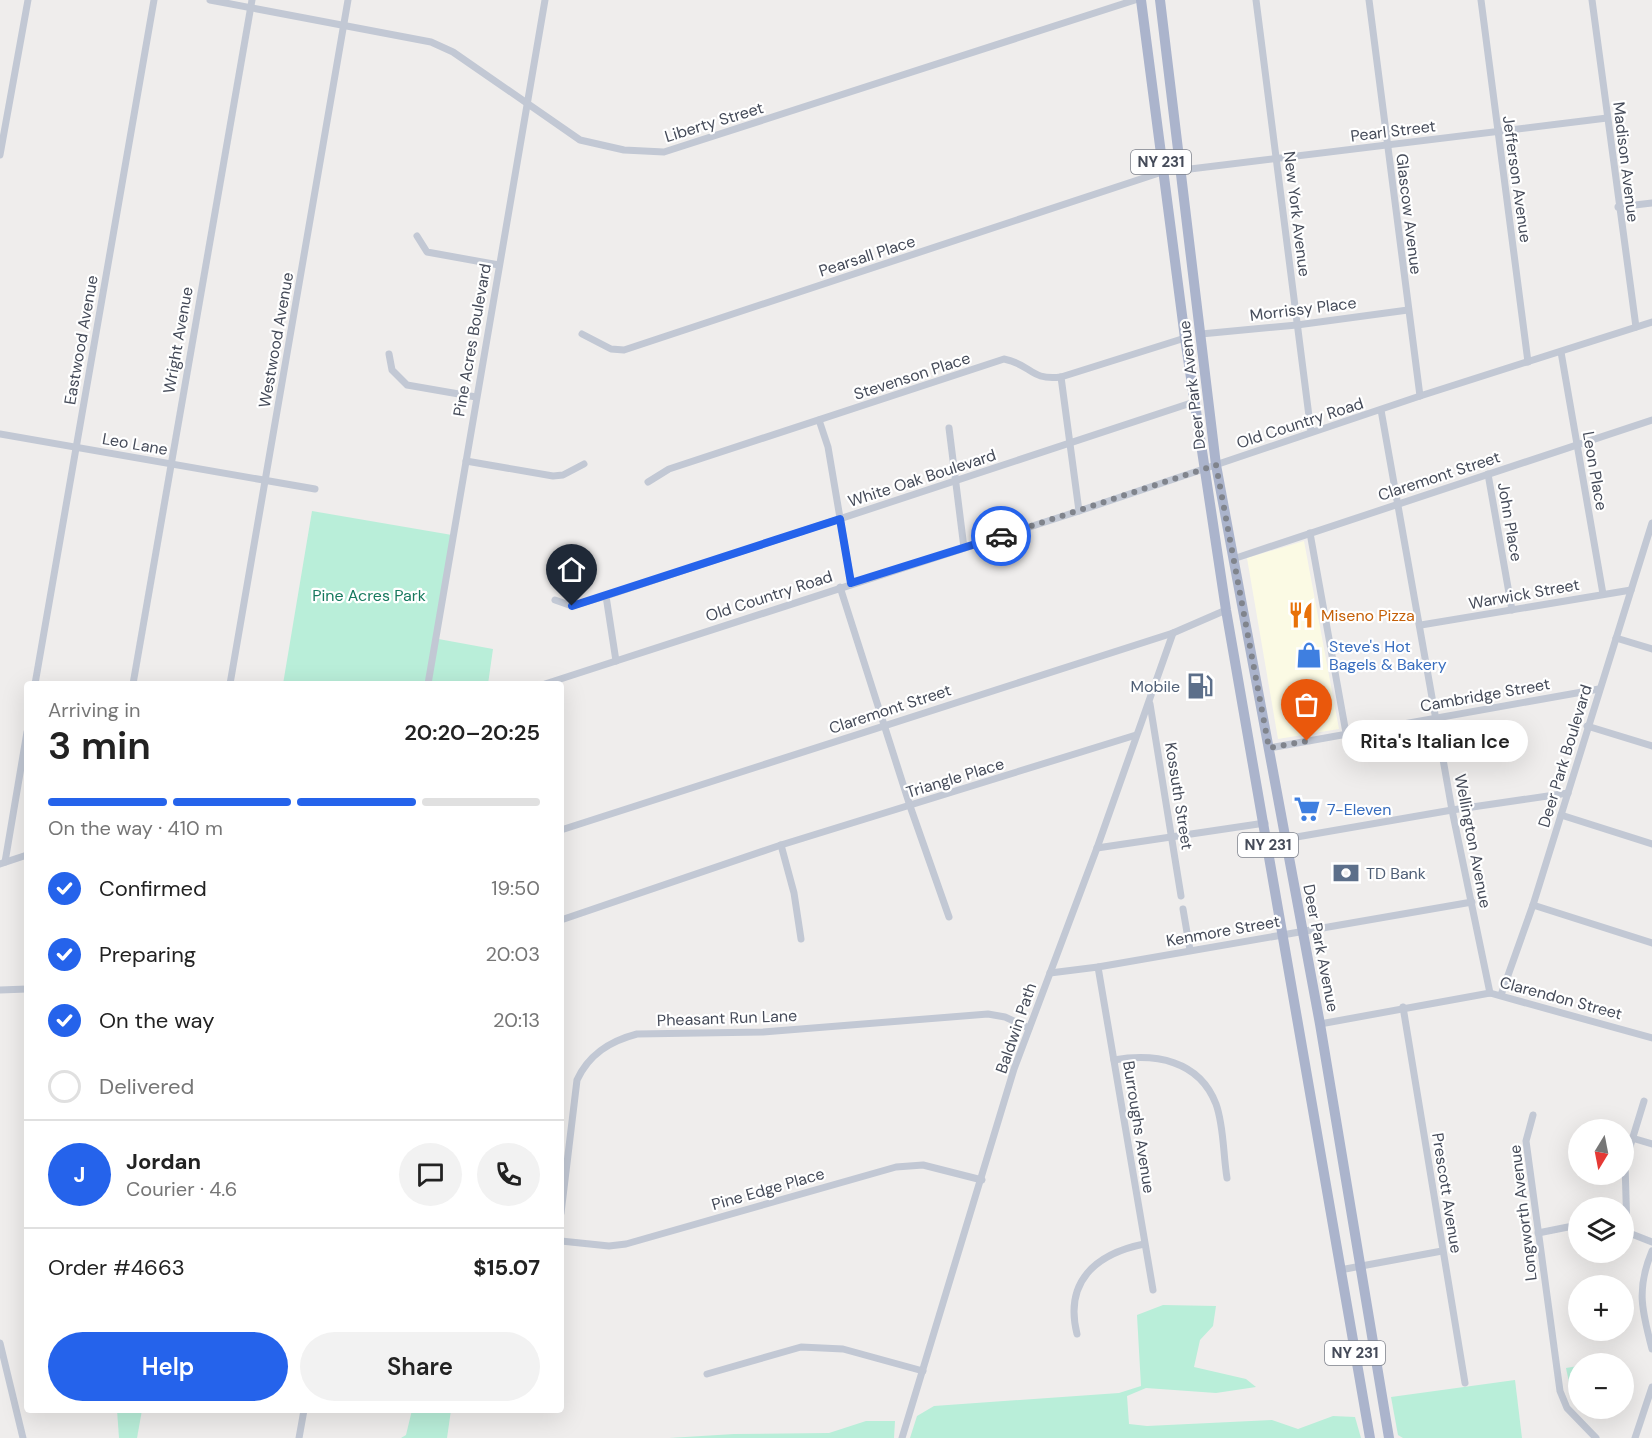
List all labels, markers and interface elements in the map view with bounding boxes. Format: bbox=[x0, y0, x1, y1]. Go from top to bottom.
street label: Liberty Street bbox=[662, 97, 766, 147]
street label: Madison Avenue bbox=[1608, 100, 1644, 224]
street label: Jefferson Avenue bbox=[1498, 114, 1536, 244]
street label: Pearl Street bbox=[1349, 115, 1437, 147]
road number: NY 231 bbox=[1131, 150, 1191, 174]
street label: New York Avenue bbox=[1279, 150, 1315, 278]
street label: Glascow Avenue bbox=[1391, 152, 1427, 276]
street label: Pearsall Place bbox=[816, 230, 918, 282]
street label: Pine Acres Boulevard bbox=[448, 262, 496, 418]
street label: Westwood Avenue bbox=[254, 271, 298, 409]
street label: Eastwood Avenue bbox=[59, 274, 103, 406]
street label: Wright Avenue bbox=[158, 285, 198, 395]
street label: Morrissy Place bbox=[1248, 292, 1358, 326]
street label: Deer Park Avenue bbox=[1174, 319, 1210, 451]
street label: Stevenson Place bbox=[851, 347, 973, 405]
street label: Old Country Road bbox=[1234, 393, 1366, 453]
street label: Leo Lane bbox=[101, 428, 169, 460]
street label: Leon Place bbox=[1578, 430, 1612, 512]
street label: White Oak Boulevard bbox=[845, 444, 999, 512]
street label: Claremont Street bbox=[1375, 446, 1503, 506]
street label: John Place bbox=[1493, 481, 1527, 563]
courier bbox=[971, 506, 1031, 566]
icon: car bbox=[985, 520, 1018, 553]
pin bbox=[546, 544, 597, 606]
icon: home bbox=[555, 553, 588, 586]
street label: Old Country Road bbox=[703, 566, 835, 626]
street label: Warwick Street bbox=[1467, 574, 1581, 614]
park label: Pine Acres Park bbox=[312, 585, 426, 606]
restaurant icon: Miseno Pizza bbox=[1286, 600, 1316, 630]
place label: Miseno Pizza bbox=[1321, 605, 1415, 626]
place label: Steve's Hot Bagels & Bakery bbox=[1329, 636, 1447, 675]
shop icon: Steve's Hot Bagels & Bakery bbox=[1294, 640, 1324, 670]
fuel station icon: Mobile bbox=[1185, 671, 1215, 701]
street label: Cambridge Street bbox=[1418, 673, 1552, 717]
place label: Mobile bbox=[1131, 676, 1180, 697]
street label: Claremont Street bbox=[826, 679, 954, 739]
pin bbox=[1281, 679, 1332, 741]
street label: Deer Park Boulevard bbox=[1533, 682, 1597, 830]
icon: bag bbox=[1290, 688, 1323, 721]
text: Arriving in bbox=[48, 697, 140, 723]
text: 20:20–20:25 bbox=[404, 718, 540, 747]
text: 3 min bbox=[48, 720, 151, 771]
callout: Rita's Italian Ice bbox=[1343, 720, 1529, 762]
text: Rita's Italian Ice bbox=[1360, 728, 1510, 754]
street label: Kossuth Street bbox=[1160, 741, 1198, 851]
street label: Triangle Place bbox=[903, 753, 1007, 803]
street label: Wellington Avenue bbox=[1450, 772, 1496, 910]
supermarket icon: 7-Eleven bbox=[1292, 794, 1322, 824]
place label: 7-Eleven bbox=[1327, 799, 1391, 820]
text: On the way · 410 m bbox=[48, 815, 223, 841]
road number: NY 231 bbox=[1238, 833, 1298, 857]
bank icon: TD Bank bbox=[1331, 858, 1361, 888]
place label: TD Bank bbox=[1366, 863, 1426, 884]
icon: check bbox=[48, 872, 81, 905]
text: Confirmed bbox=[99, 874, 207, 903]
text: 19:50 bbox=[491, 875, 540, 901]
street label: Deer Park Avenue bbox=[1298, 882, 1344, 1014]
street label: Kenmore Street bbox=[1164, 911, 1282, 951]
icon: check bbox=[48, 938, 81, 971]
text: Preparing bbox=[99, 940, 196, 969]
text: 20:03 bbox=[485, 941, 540, 967]
street label: Clarendon Street bbox=[1497, 972, 1625, 1024]
street label: Baldwin Path bbox=[991, 980, 1041, 1076]
icon: check bbox=[48, 1004, 81, 1037]
street label: Pheasant Run Lane bbox=[657, 1005, 797, 1031]
text: On the way bbox=[99, 1006, 214, 1035]
text: 20:13 bbox=[493, 1007, 540, 1033]
street label: Burroughs Avenue bbox=[1118, 1059, 1160, 1195]
text: Delivered bbox=[99, 1072, 194, 1101]
north arrow bbox=[1568, 1119, 1634, 1185]
map controls bbox=[1568, 1119, 1634, 1419]
street label: Prescott Avenue bbox=[1427, 1131, 1467, 1255]
button: chat bbox=[399, 1143, 462, 1206]
button: phone bbox=[477, 1143, 540, 1206]
street label: Longworth Avenue bbox=[1504, 1144, 1542, 1282]
text: Jordan bbox=[126, 1147, 201, 1176]
text: J bbox=[74, 1160, 85, 1189]
street label: Pine Edge Place bbox=[709, 1163, 827, 1215]
text: Courier · 4.6 bbox=[126, 1176, 237, 1202]
button: layers bbox=[1568, 1197, 1634, 1263]
text: Order #4663 bbox=[48, 1253, 185, 1282]
text: $15.07 bbox=[473, 1253, 540, 1282]
button: + bbox=[1568, 1275, 1634, 1341]
button: Help bbox=[48, 1332, 288, 1401]
button: Share bbox=[300, 1332, 540, 1401]
road number: NY 231 bbox=[1325, 1341, 1385, 1365]
button: − bbox=[1568, 1353, 1634, 1419]

